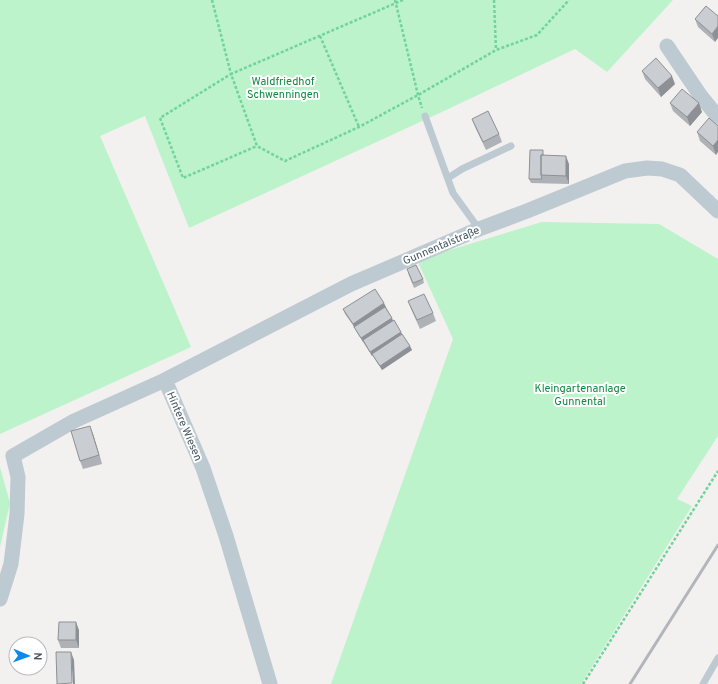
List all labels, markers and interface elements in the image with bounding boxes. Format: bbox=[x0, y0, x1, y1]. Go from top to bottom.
park label: Waldfriedhof Schwenningen bbox=[247, 75, 319, 102]
street label: Gunnentalstraße bbox=[401, 223, 482, 268]
park label: Kleingartenanlage Gunnental bbox=[534, 382, 626, 409]
street label: Hintere Wiesen bbox=[163, 390, 205, 463]
north arrow bbox=[8, 636, 48, 676]
text: N bbox=[30, 652, 44, 661]

